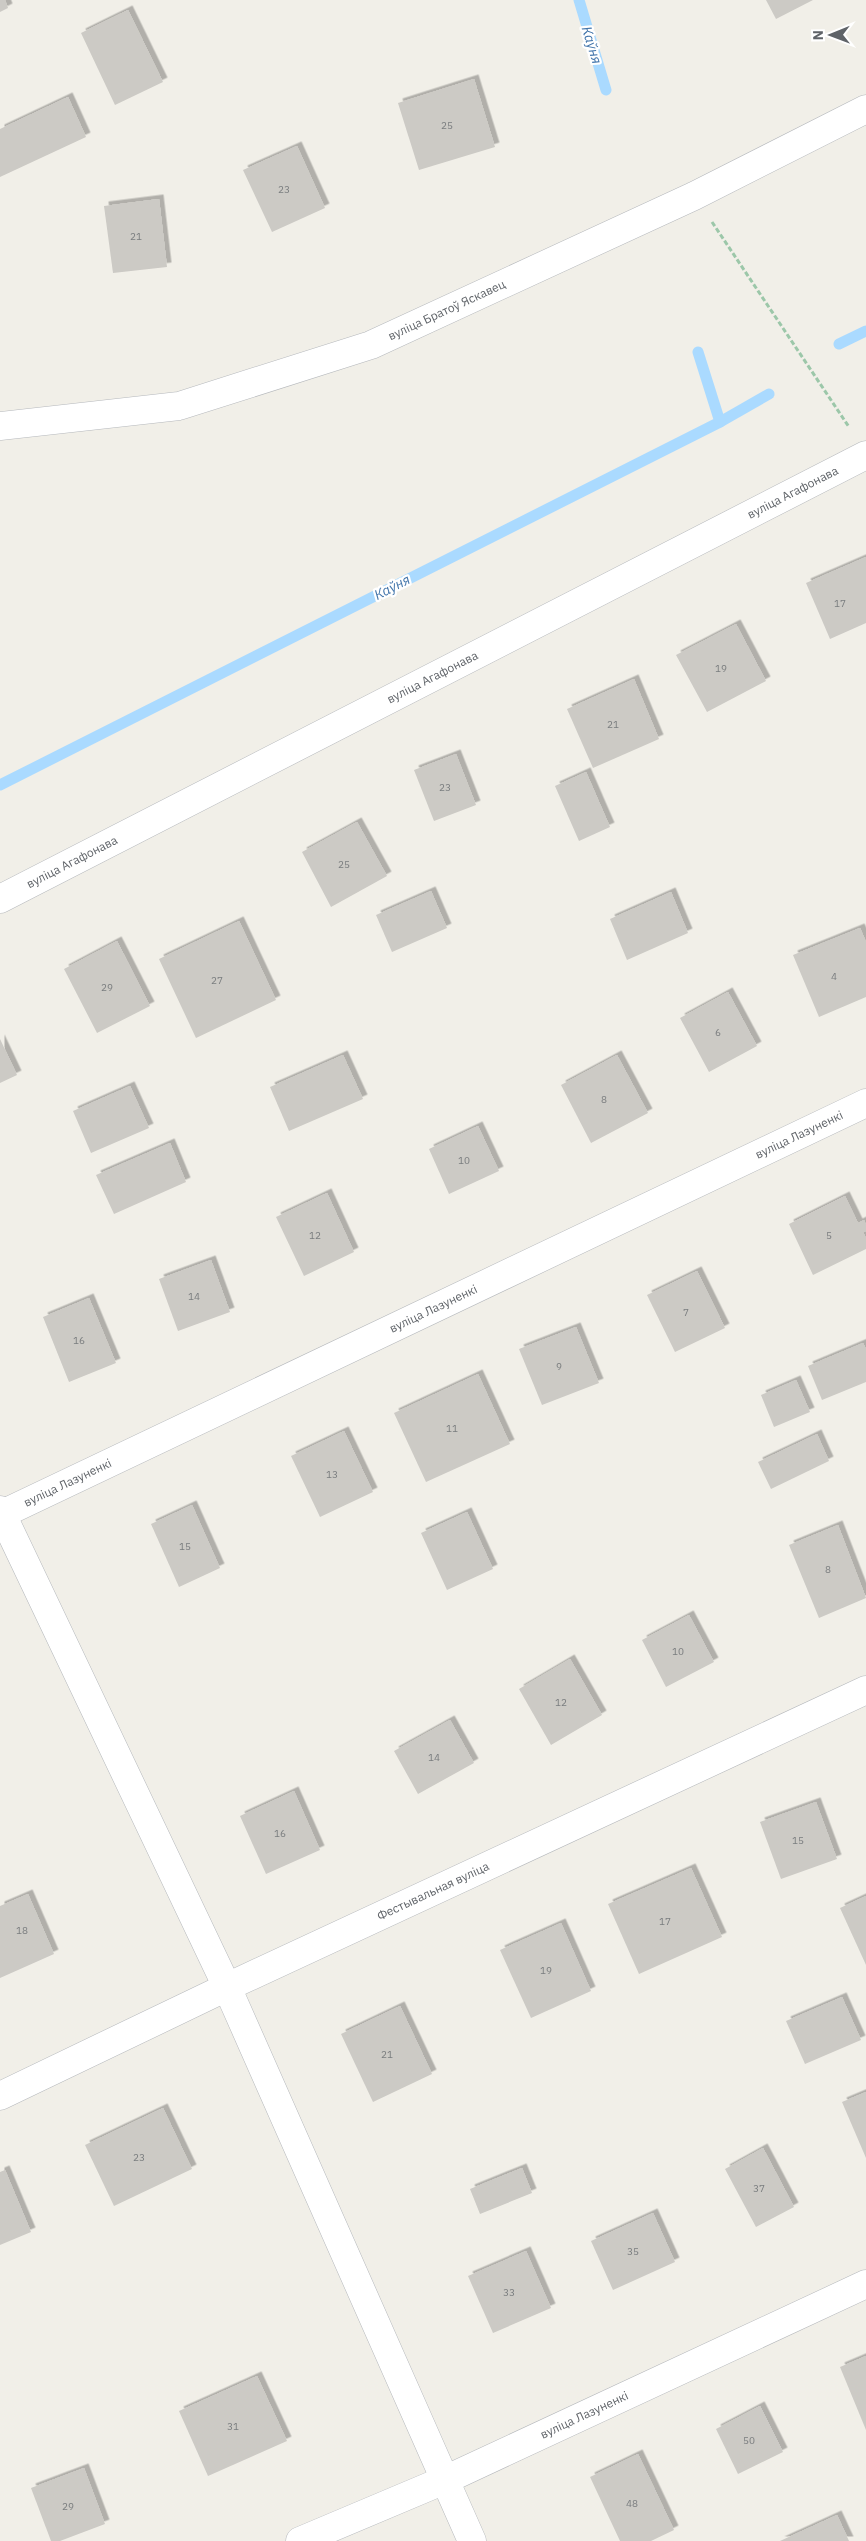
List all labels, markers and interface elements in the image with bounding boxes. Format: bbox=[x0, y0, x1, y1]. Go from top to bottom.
north arrow bbox=[806, 10, 856, 60]
water label: Каўня bbox=[578, 24, 606, 66]
text: N bbox=[809, 30, 827, 40]
house number: 25 bbox=[441, 119, 453, 132]
house number: 23 bbox=[278, 183, 290, 196]
house number: 21 bbox=[130, 230, 142, 243]
street label: вуліца Братоў Яскавец bbox=[385, 276, 508, 343]
street label: вуліца Агафонава bbox=[745, 462, 841, 522]
water label: Каўня bbox=[371, 570, 413, 604]
house number: 17 bbox=[834, 597, 846, 610]
street label: вуліца Агафонава bbox=[384, 647, 481, 706]
house number: 19 bbox=[715, 662, 727, 675]
house number: 21 bbox=[607, 718, 619, 731]
house number: 23 bbox=[439, 781, 451, 794]
street label: вуліца Агафонава bbox=[24, 832, 120, 891]
house number: 25 bbox=[338, 858, 350, 871]
house number: 4 bbox=[831, 970, 837, 983]
house number: 27 bbox=[211, 974, 223, 987]
house number: 29 bbox=[101, 981, 113, 994]
house number: 6 bbox=[715, 1026, 721, 1039]
house number: 8 bbox=[601, 1093, 607, 1106]
street label: вуліца Лазуненкі bbox=[753, 1107, 845, 1162]
house number: 10 bbox=[458, 1154, 470, 1167]
house number: 12 bbox=[309, 1229, 321, 1242]
house number: 5 bbox=[826, 1229, 832, 1242]
street label: вуліца Лазуненкі bbox=[387, 1281, 480, 1336]
house number: 14 bbox=[188, 1290, 200, 1303]
house number: 7 bbox=[683, 1306, 689, 1319]
house number: 16 bbox=[73, 1334, 85, 1347]
house number: 9 bbox=[556, 1360, 562, 1373]
house number: 11 bbox=[446, 1422, 458, 1435]
street label: вуліца Лазуненкі bbox=[21, 1455, 114, 1510]
house number: 13 bbox=[326, 1468, 338, 1481]
house number: 15 bbox=[179, 1540, 191, 1553]
house number: 8 bbox=[825, 1563, 831, 1576]
house number: 10 bbox=[672, 1645, 684, 1658]
house number: 12 bbox=[555, 1696, 567, 1709]
house number: 14 bbox=[428, 1751, 440, 1764]
house number: 16 bbox=[274, 1827, 286, 1840]
house number: 15 bbox=[792, 1834, 804, 1847]
street label: Фестывальная вуліца bbox=[374, 1858, 492, 1923]
house number: 17 bbox=[659, 1915, 671, 1928]
house number: 18 bbox=[16, 1924, 28, 1937]
house number: 19 bbox=[540, 1964, 552, 1977]
house number: 21 bbox=[381, 2048, 393, 2061]
house number: 23 bbox=[133, 2151, 145, 2164]
house number: 37 bbox=[753, 2182, 765, 2195]
house number: 35 bbox=[627, 2245, 639, 2258]
house number: 33 bbox=[503, 2286, 515, 2299]
street label: вуліца Лазуненкі bbox=[538, 2388, 631, 2442]
house number: 31 bbox=[227, 2420, 239, 2433]
house number: 50 bbox=[743, 2434, 755, 2447]
house number: 48 bbox=[626, 2497, 638, 2510]
house number: 29 bbox=[62, 2500, 74, 2513]

